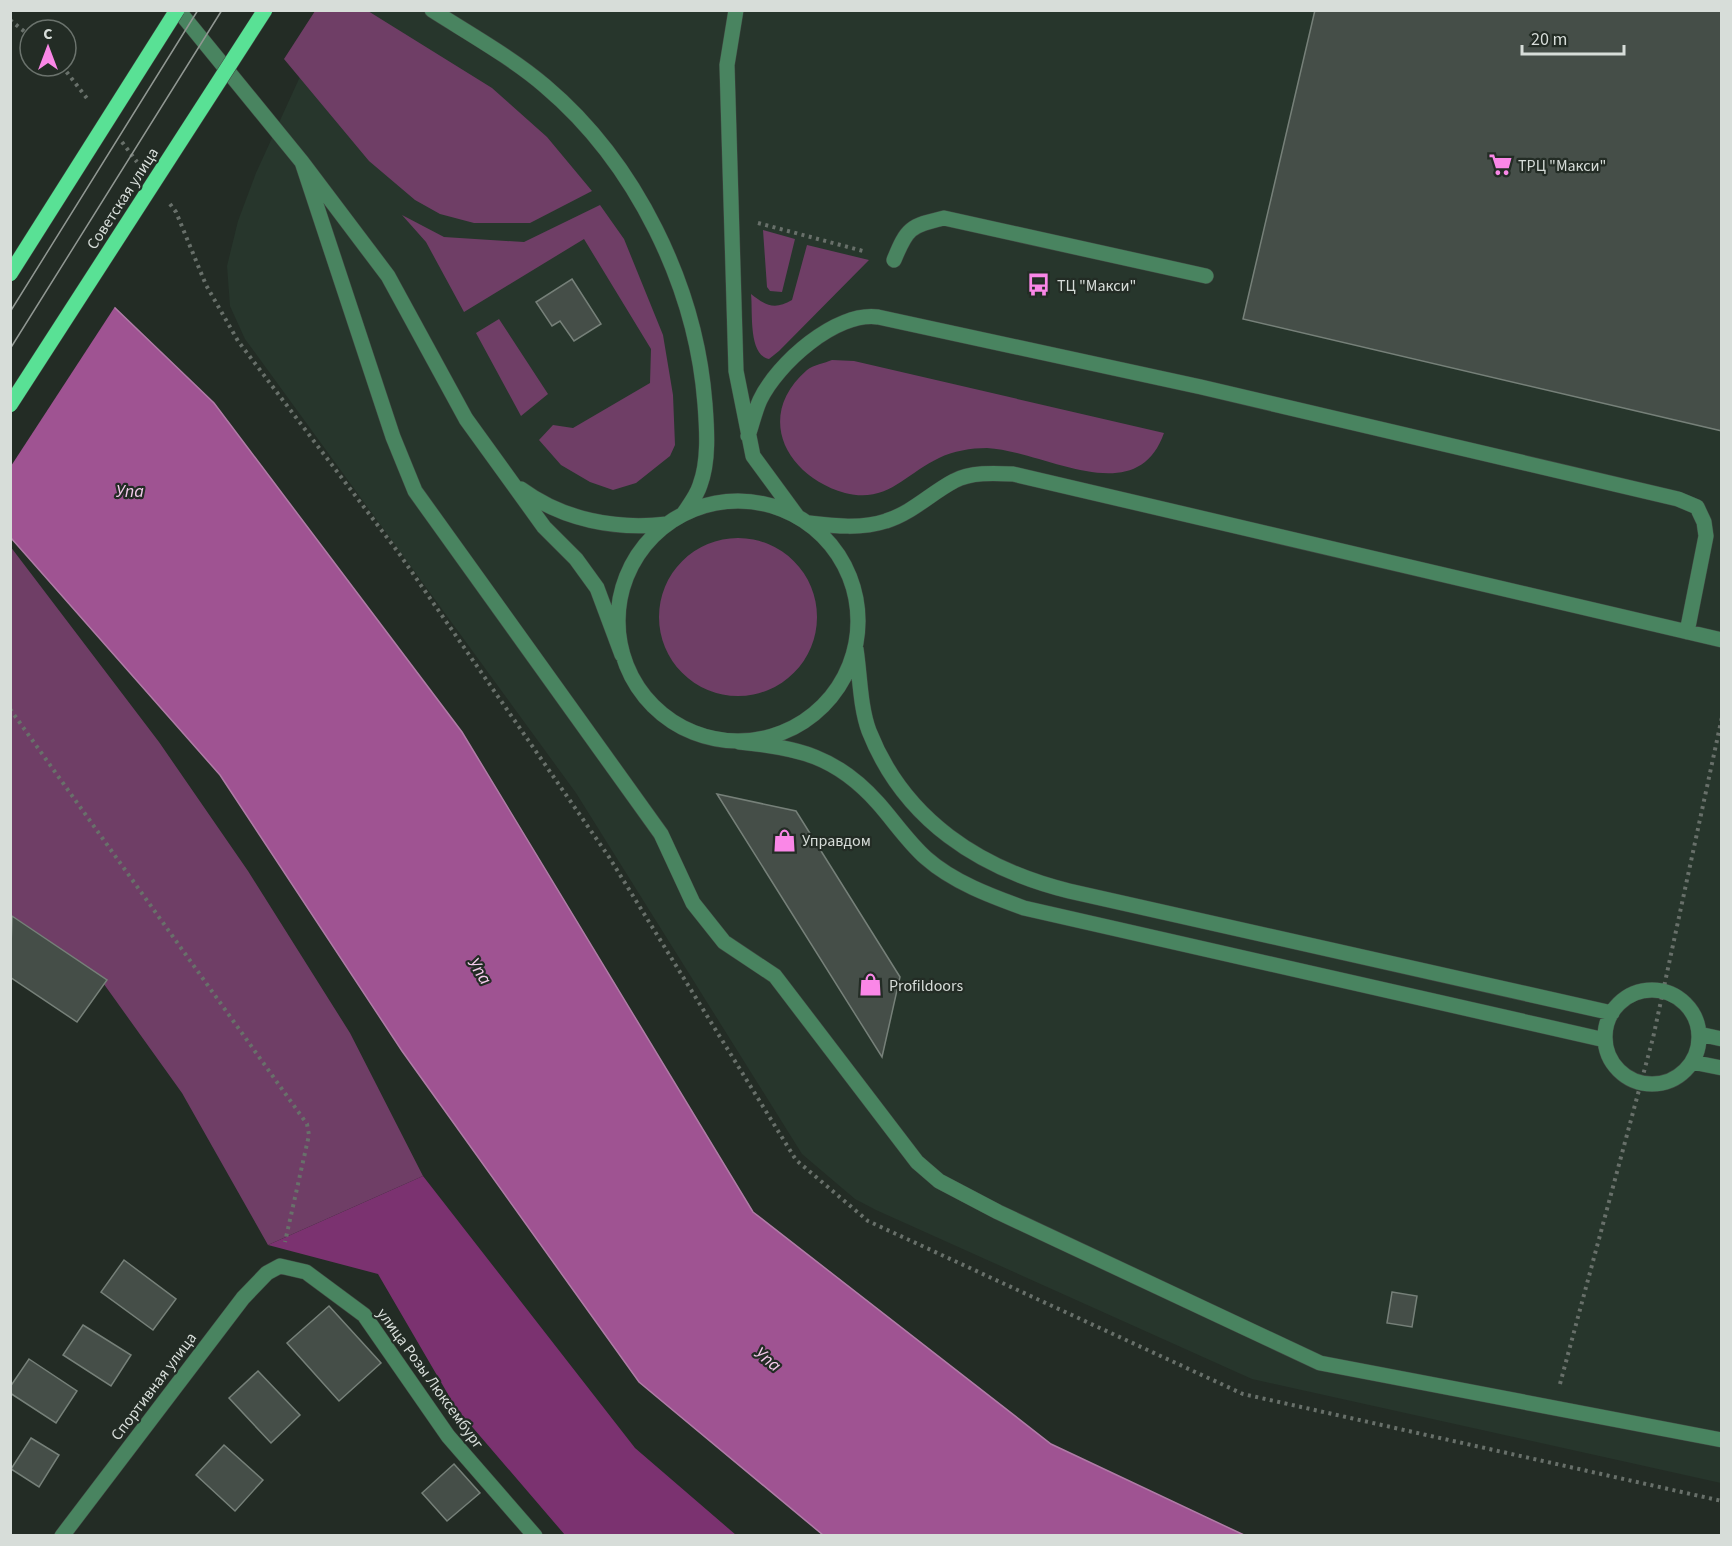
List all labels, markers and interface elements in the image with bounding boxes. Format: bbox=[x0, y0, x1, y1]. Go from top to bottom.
north arrow bbox=[18, 18, 78, 78]
scale bar bbox=[1522, 18, 1624, 56]
text: С bbox=[43, 23, 53, 45]
text: 20 m bbox=[1531, 27, 1567, 52]
street label: Советская улица bbox=[82, 143, 164, 254]
supermarket icon: ТРЦ "Макси" bbox=[1487, 152, 1513, 178]
place label: ТРЦ "Макси" bbox=[1518, 155, 1606, 177]
bus stop icon: ТЦ "Макси" bbox=[1026, 272, 1052, 298]
place label: ТЦ "Макси" bbox=[1057, 275, 1136, 297]
water label: Упа bbox=[116, 479, 144, 504]
shop icon: Управдом bbox=[771, 827, 797, 853]
place label: Управдом bbox=[802, 830, 871, 852]
water label: Упа bbox=[462, 953, 498, 990]
shop icon: Profildoors bbox=[858, 972, 884, 998]
place label: Profildoors bbox=[889, 975, 963, 997]
street label: улица Розы Люксембург bbox=[371, 1304, 489, 1454]
street label: Спортивная улица bbox=[106, 1328, 202, 1445]
water label: Упа bbox=[749, 1341, 787, 1378]

